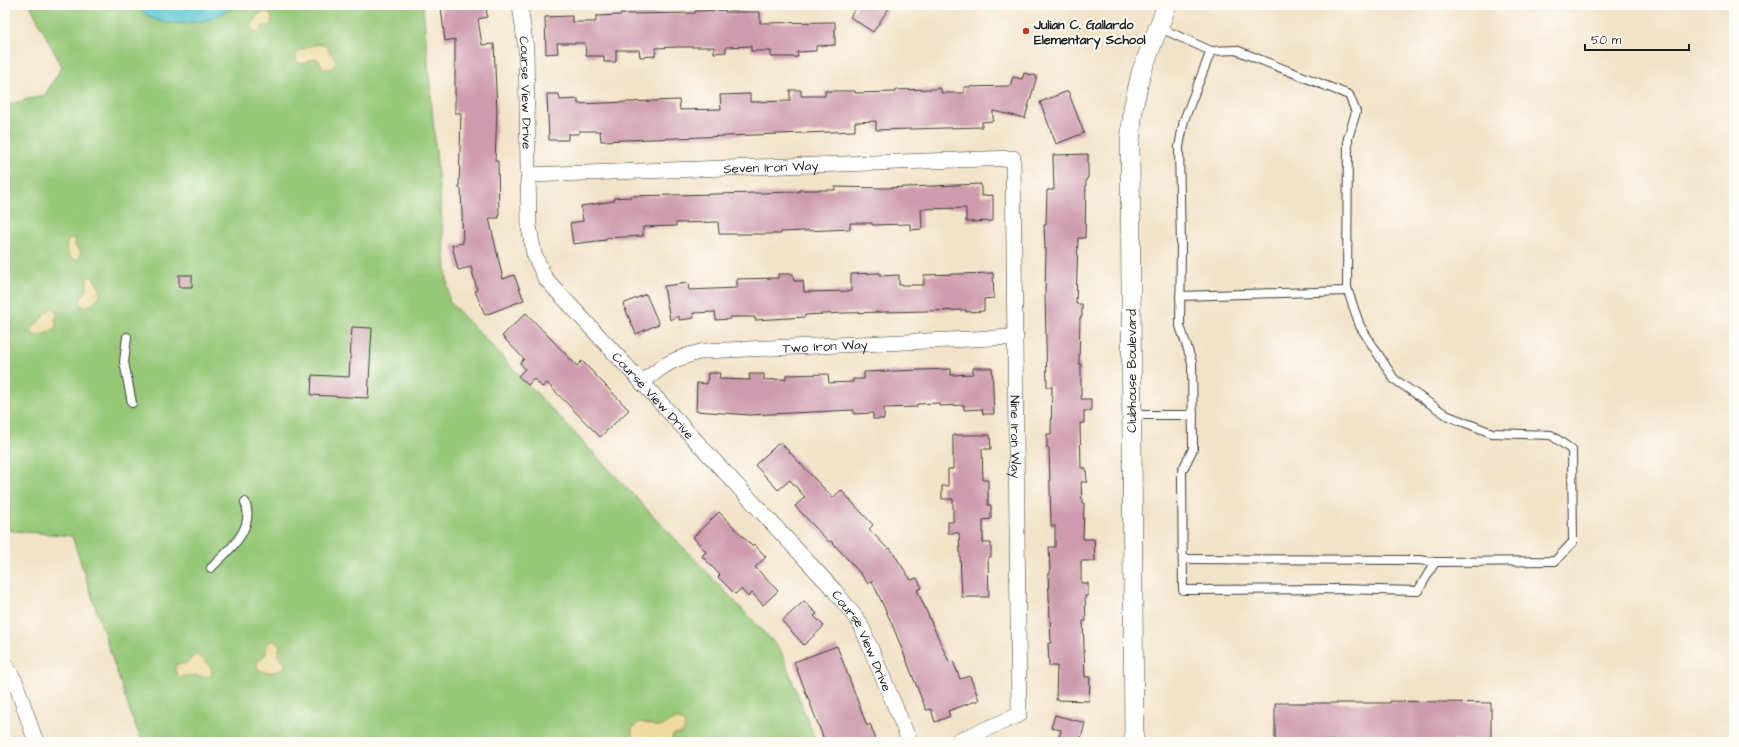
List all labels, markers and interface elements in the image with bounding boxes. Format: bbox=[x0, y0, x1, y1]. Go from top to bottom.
place label: Julian C. Gallardo Elementary School bbox=[1033, 16, 1146, 50]
marker: Julian C. Gallardo Elementary School bbox=[1021, 26, 1031, 36]
scale bar bbox=[1585, 26, 1689, 52]
text: 50 m bbox=[1591, 32, 1622, 49]
street label: Course View Drive bbox=[514, 35, 536, 149]
street label: Seven Iron Way bbox=[723, 157, 819, 178]
street label: Clubhouse Boulevard bbox=[1123, 309, 1141, 433]
street label: Two Iron Way bbox=[782, 336, 868, 357]
street label: Course View Drive bbox=[608, 348, 698, 444]
street label: Nine Iron Way bbox=[1005, 395, 1024, 478]
street label: Course View Drive bbox=[827, 586, 896, 694]

